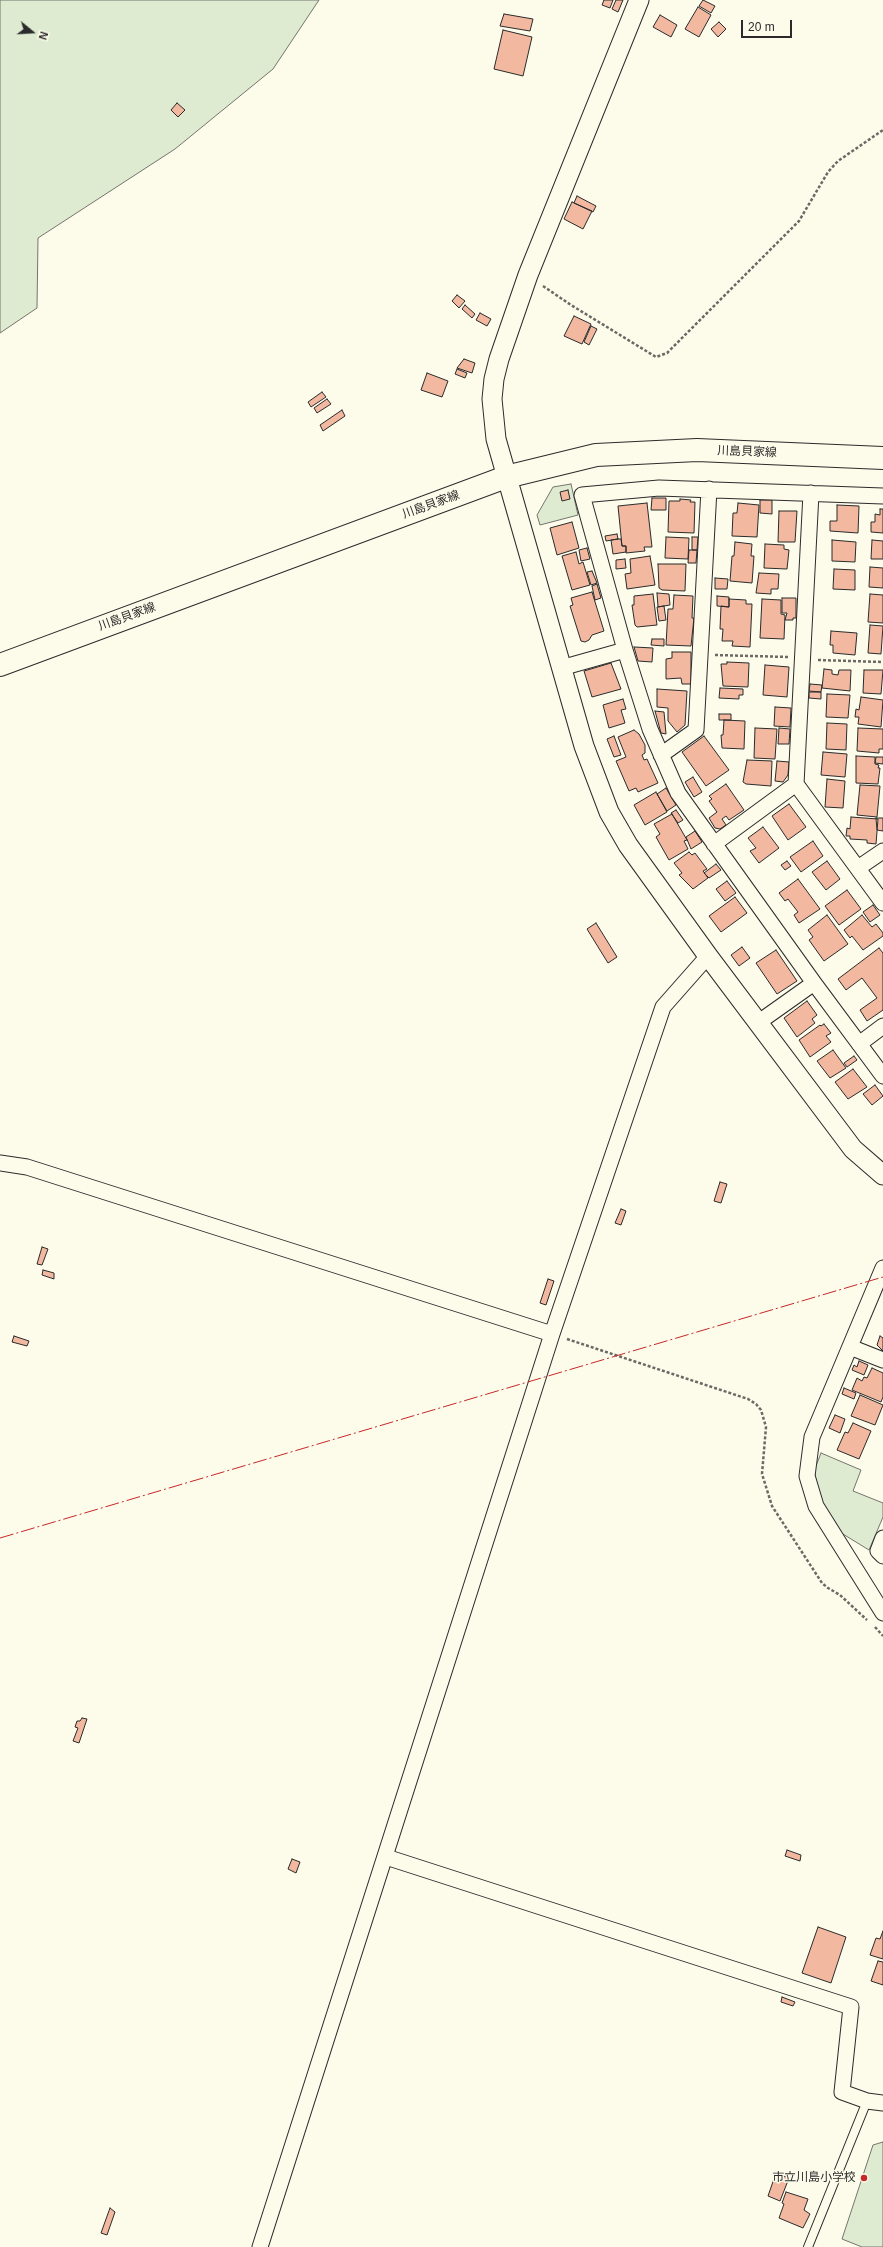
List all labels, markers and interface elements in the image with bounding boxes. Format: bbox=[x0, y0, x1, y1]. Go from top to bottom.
north arrow bbox=[12, 12, 52, 52]
scale bar bbox=[743, 12, 794, 38]
text: 20 m bbox=[748, 20, 775, 34]
text: N bbox=[36, 30, 50, 41]
street label: 川島貝家線 bbox=[717, 444, 777, 460]
street label: 川島貝家線 bbox=[400, 488, 462, 522]
street label: 川島貝家線 bbox=[96, 600, 158, 634]
place label: 市立川島小学校 bbox=[772, 2171, 856, 2185]
marker: 市立川島小学校 bbox=[859, 2173, 869, 2183]

